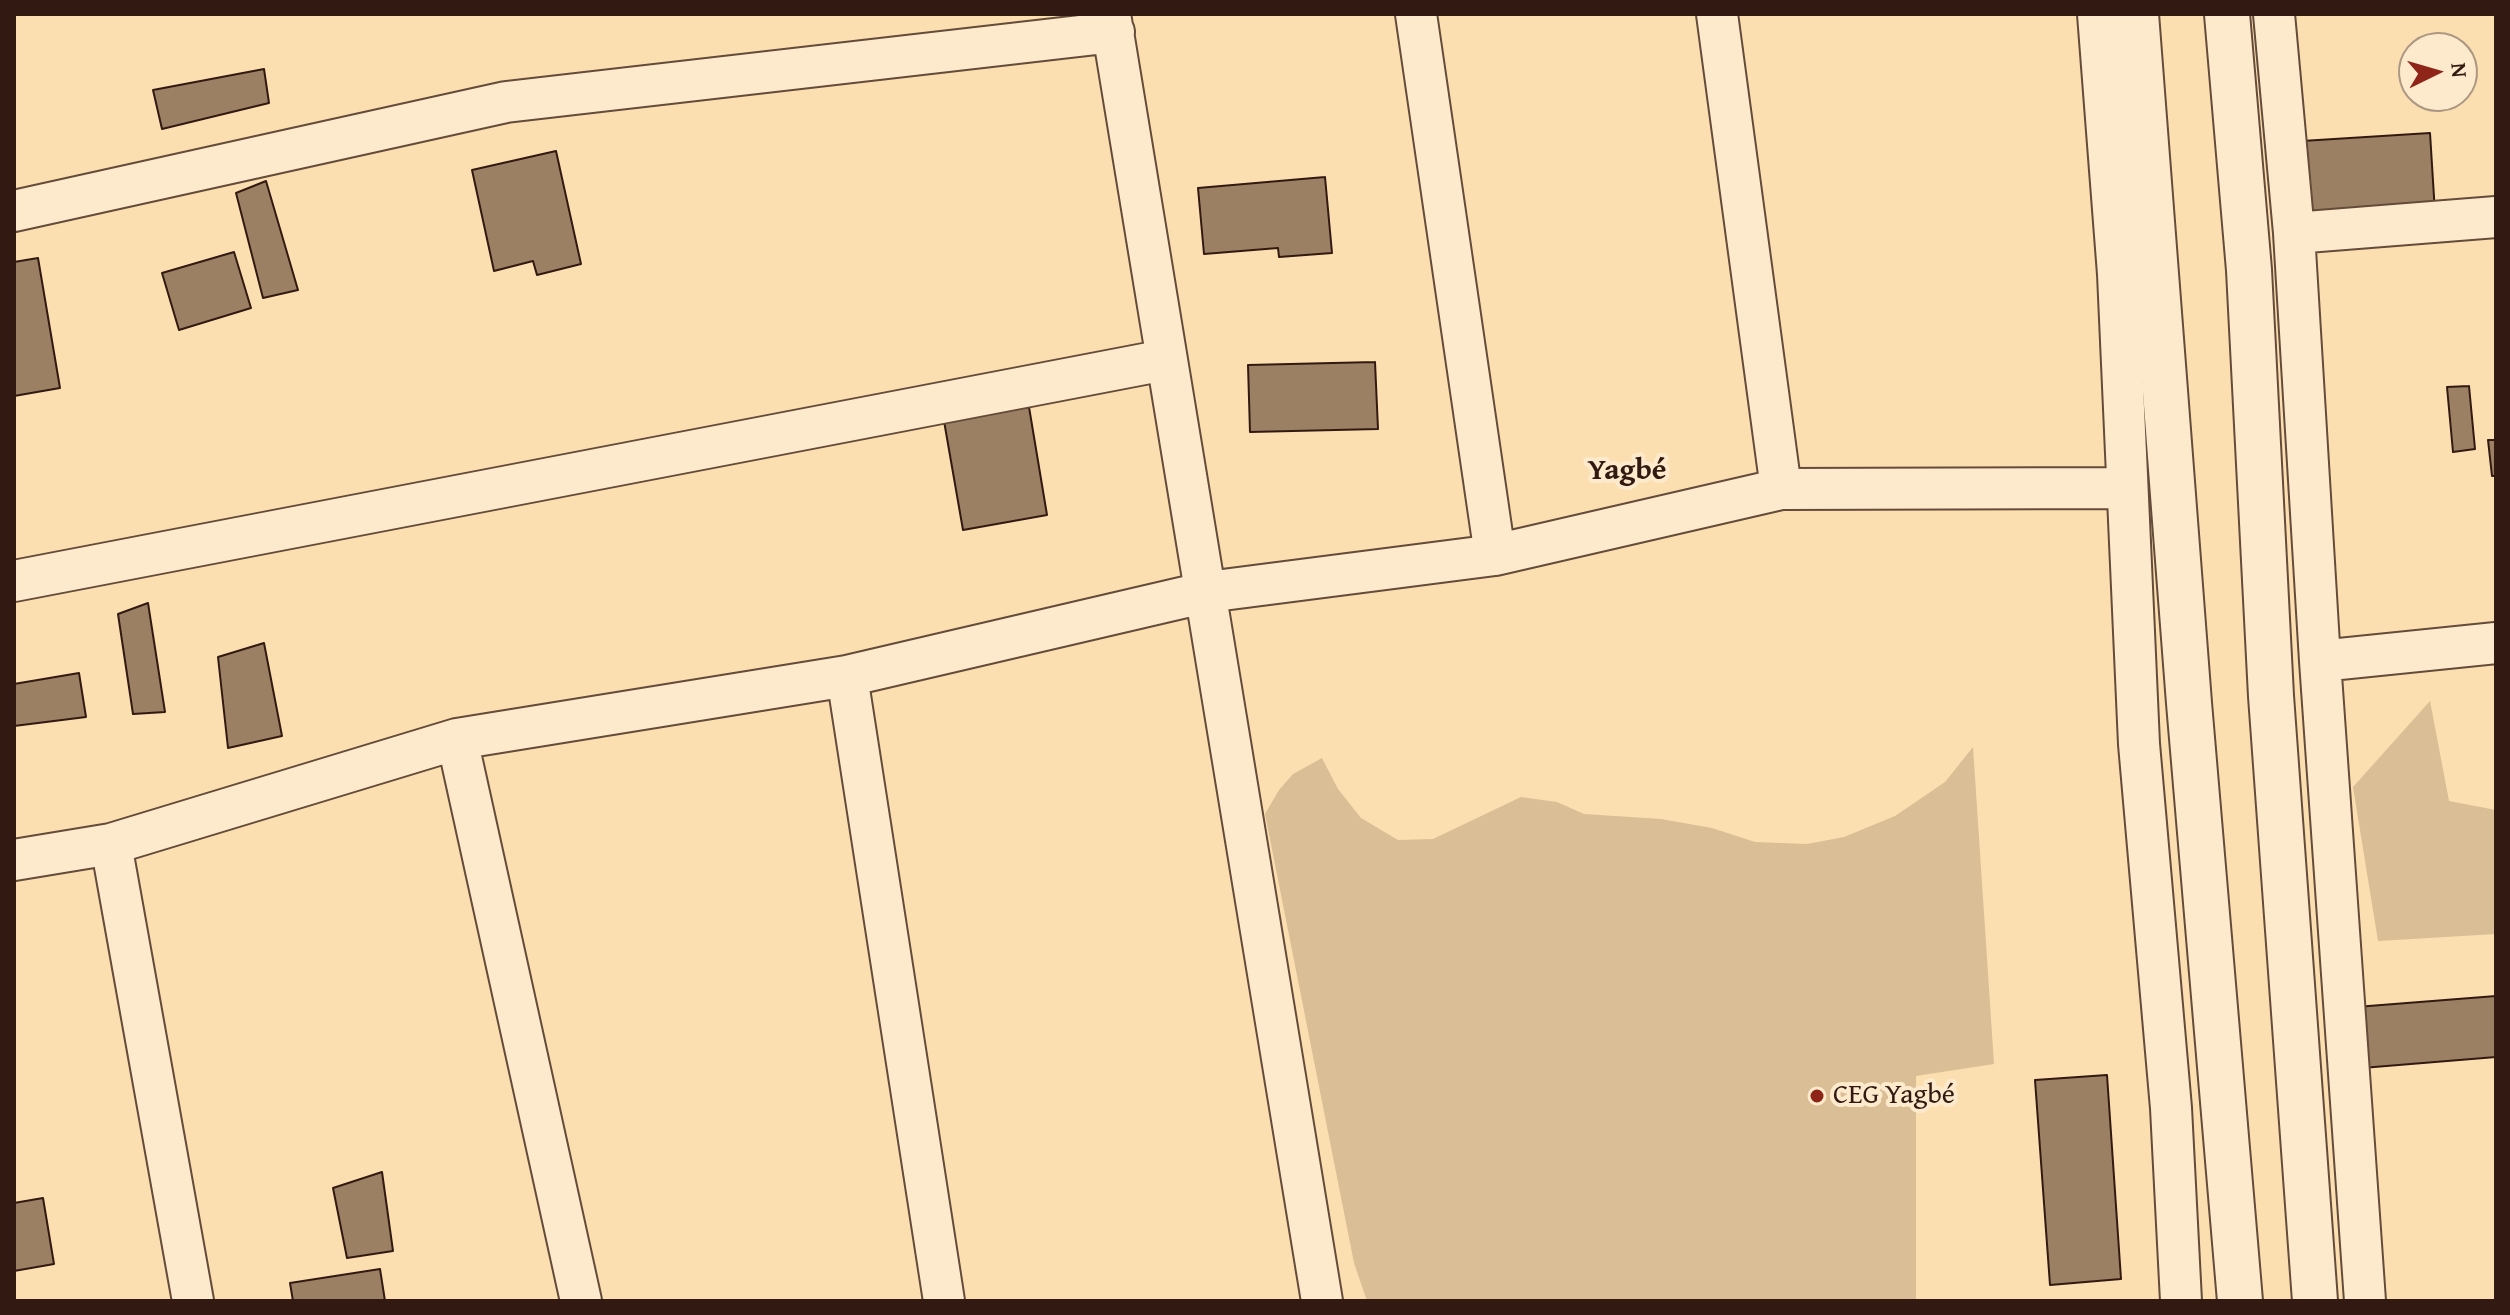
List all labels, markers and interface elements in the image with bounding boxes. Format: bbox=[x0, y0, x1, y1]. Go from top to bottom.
north arrow bbox=[2398, 32, 2478, 112]
text: N bbox=[2443, 61, 2476, 79]
district label: Yagbé bbox=[1587, 453, 1667, 489]
place label: CEG Yagbé bbox=[1833, 1079, 1955, 1113]
marker: CEG Yagbé bbox=[1808, 1087, 1826, 1105]

